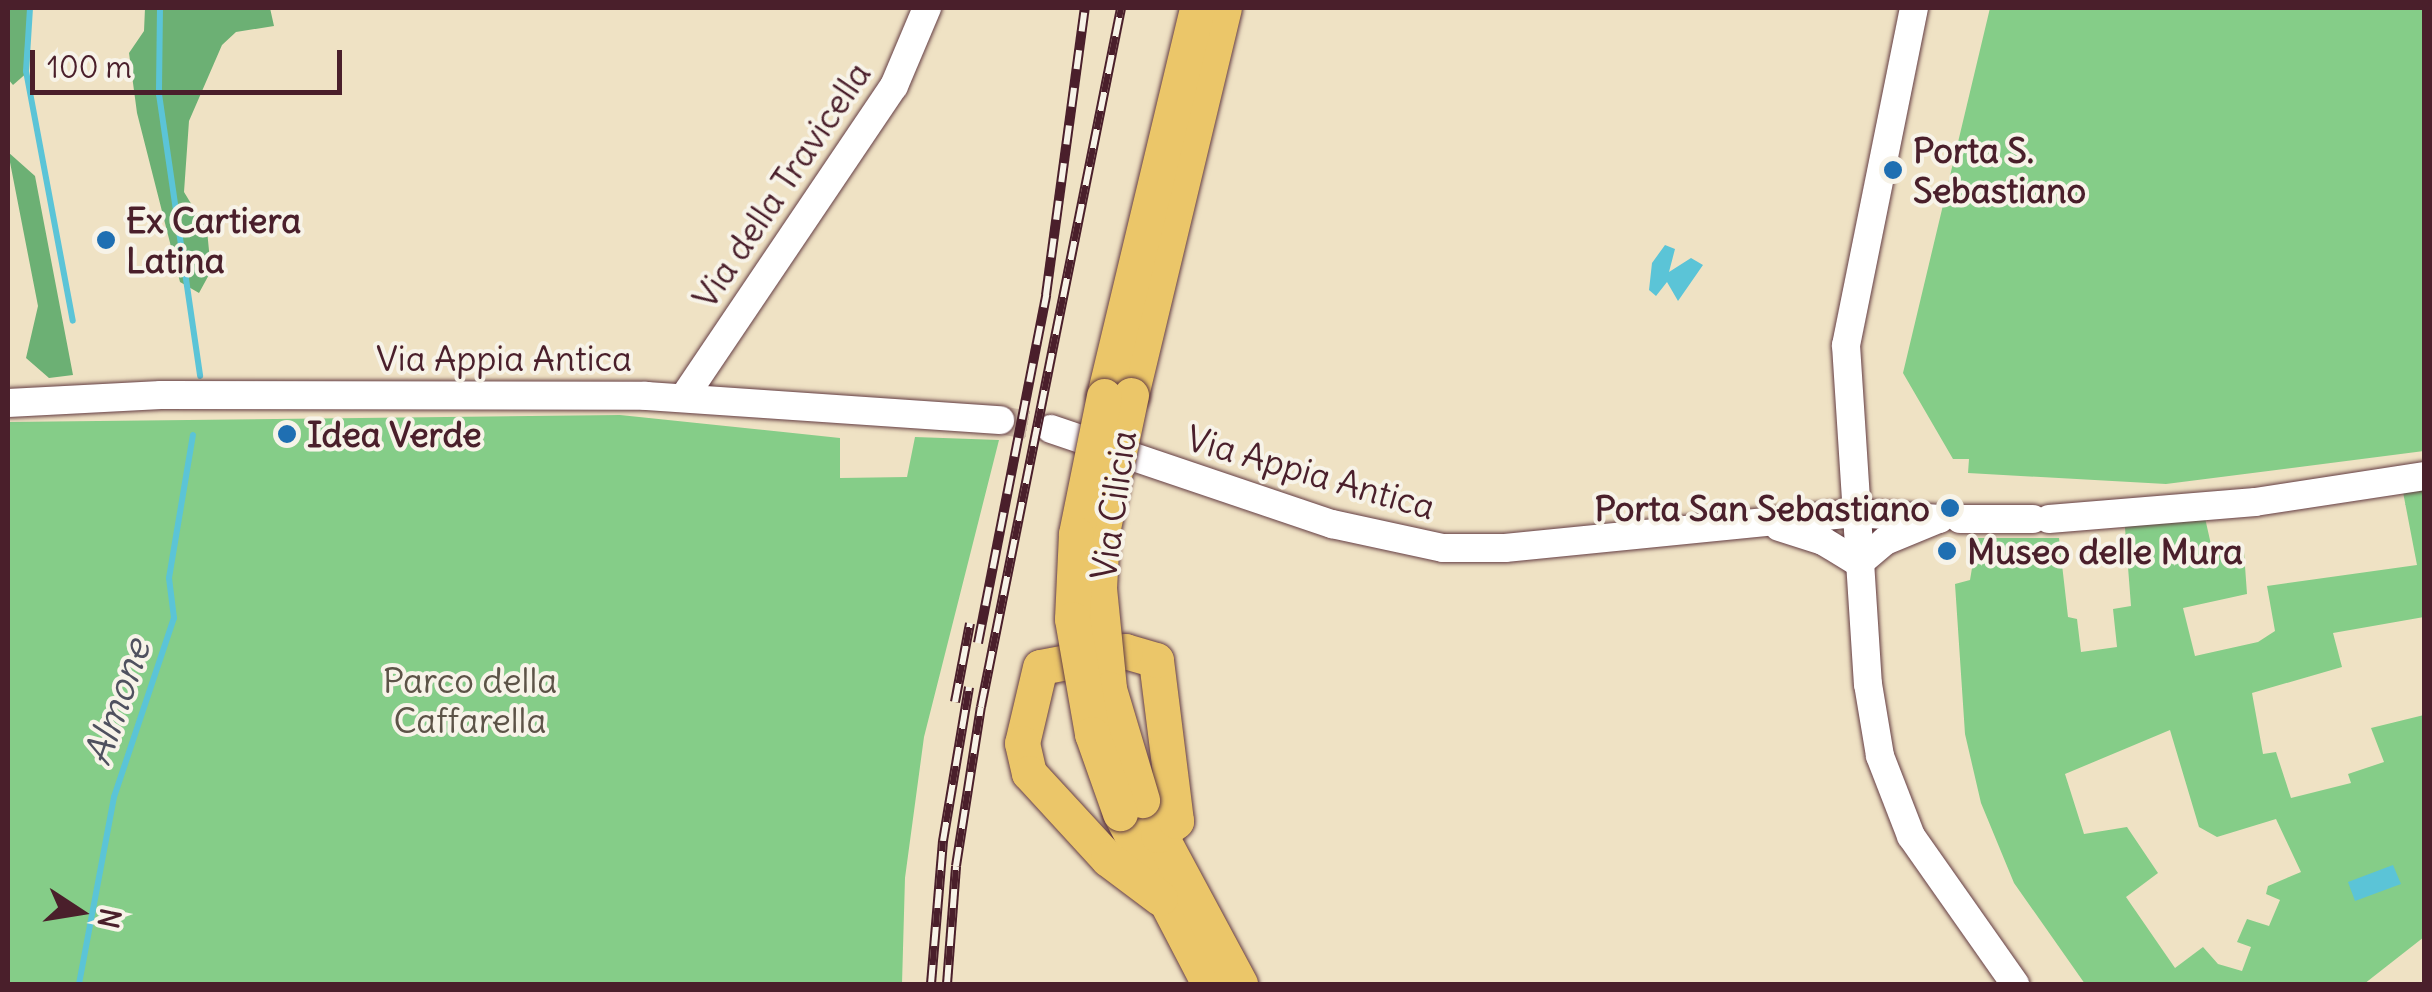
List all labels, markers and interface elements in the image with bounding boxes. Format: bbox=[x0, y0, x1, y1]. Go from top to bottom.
scale bar bbox=[35, 30, 348, 92]
text: 100 m bbox=[47, 48, 132, 86]
street label: Via della Travicella bbox=[683, 54, 879, 316]
place label: Porta S. Sebastiano bbox=[1913, 129, 2086, 211]
marker: Porta S. Sebastiano bbox=[1882, 159, 1904, 181]
place label: Ex Cartiera Latina bbox=[126, 199, 301, 281]
marker: Ex Cartiera Latina bbox=[95, 229, 117, 251]
street label: Via Appia Antica bbox=[376, 337, 632, 379]
place label: Idea Verde bbox=[307, 413, 482, 455]
street label: Via Appia Antica bbox=[1182, 417, 1440, 527]
marker: Idea Verde bbox=[276, 423, 298, 445]
street label: Via Cilicia bbox=[1082, 428, 1144, 582]
place label: Porta San Sebastiano bbox=[1594, 487, 1930, 529]
marker: Porta San Sebastiano bbox=[1939, 497, 1961, 519]
place label: Museo delle Mura bbox=[1967, 530, 2243, 572]
marker: Museo delle Mura bbox=[1936, 540, 1958, 562]
water label: Almone bbox=[74, 633, 160, 771]
park label: Parco della Caffarella bbox=[383, 659, 557, 741]
north arrow bbox=[30, 862, 130, 962]
text: N bbox=[90, 905, 129, 931]

